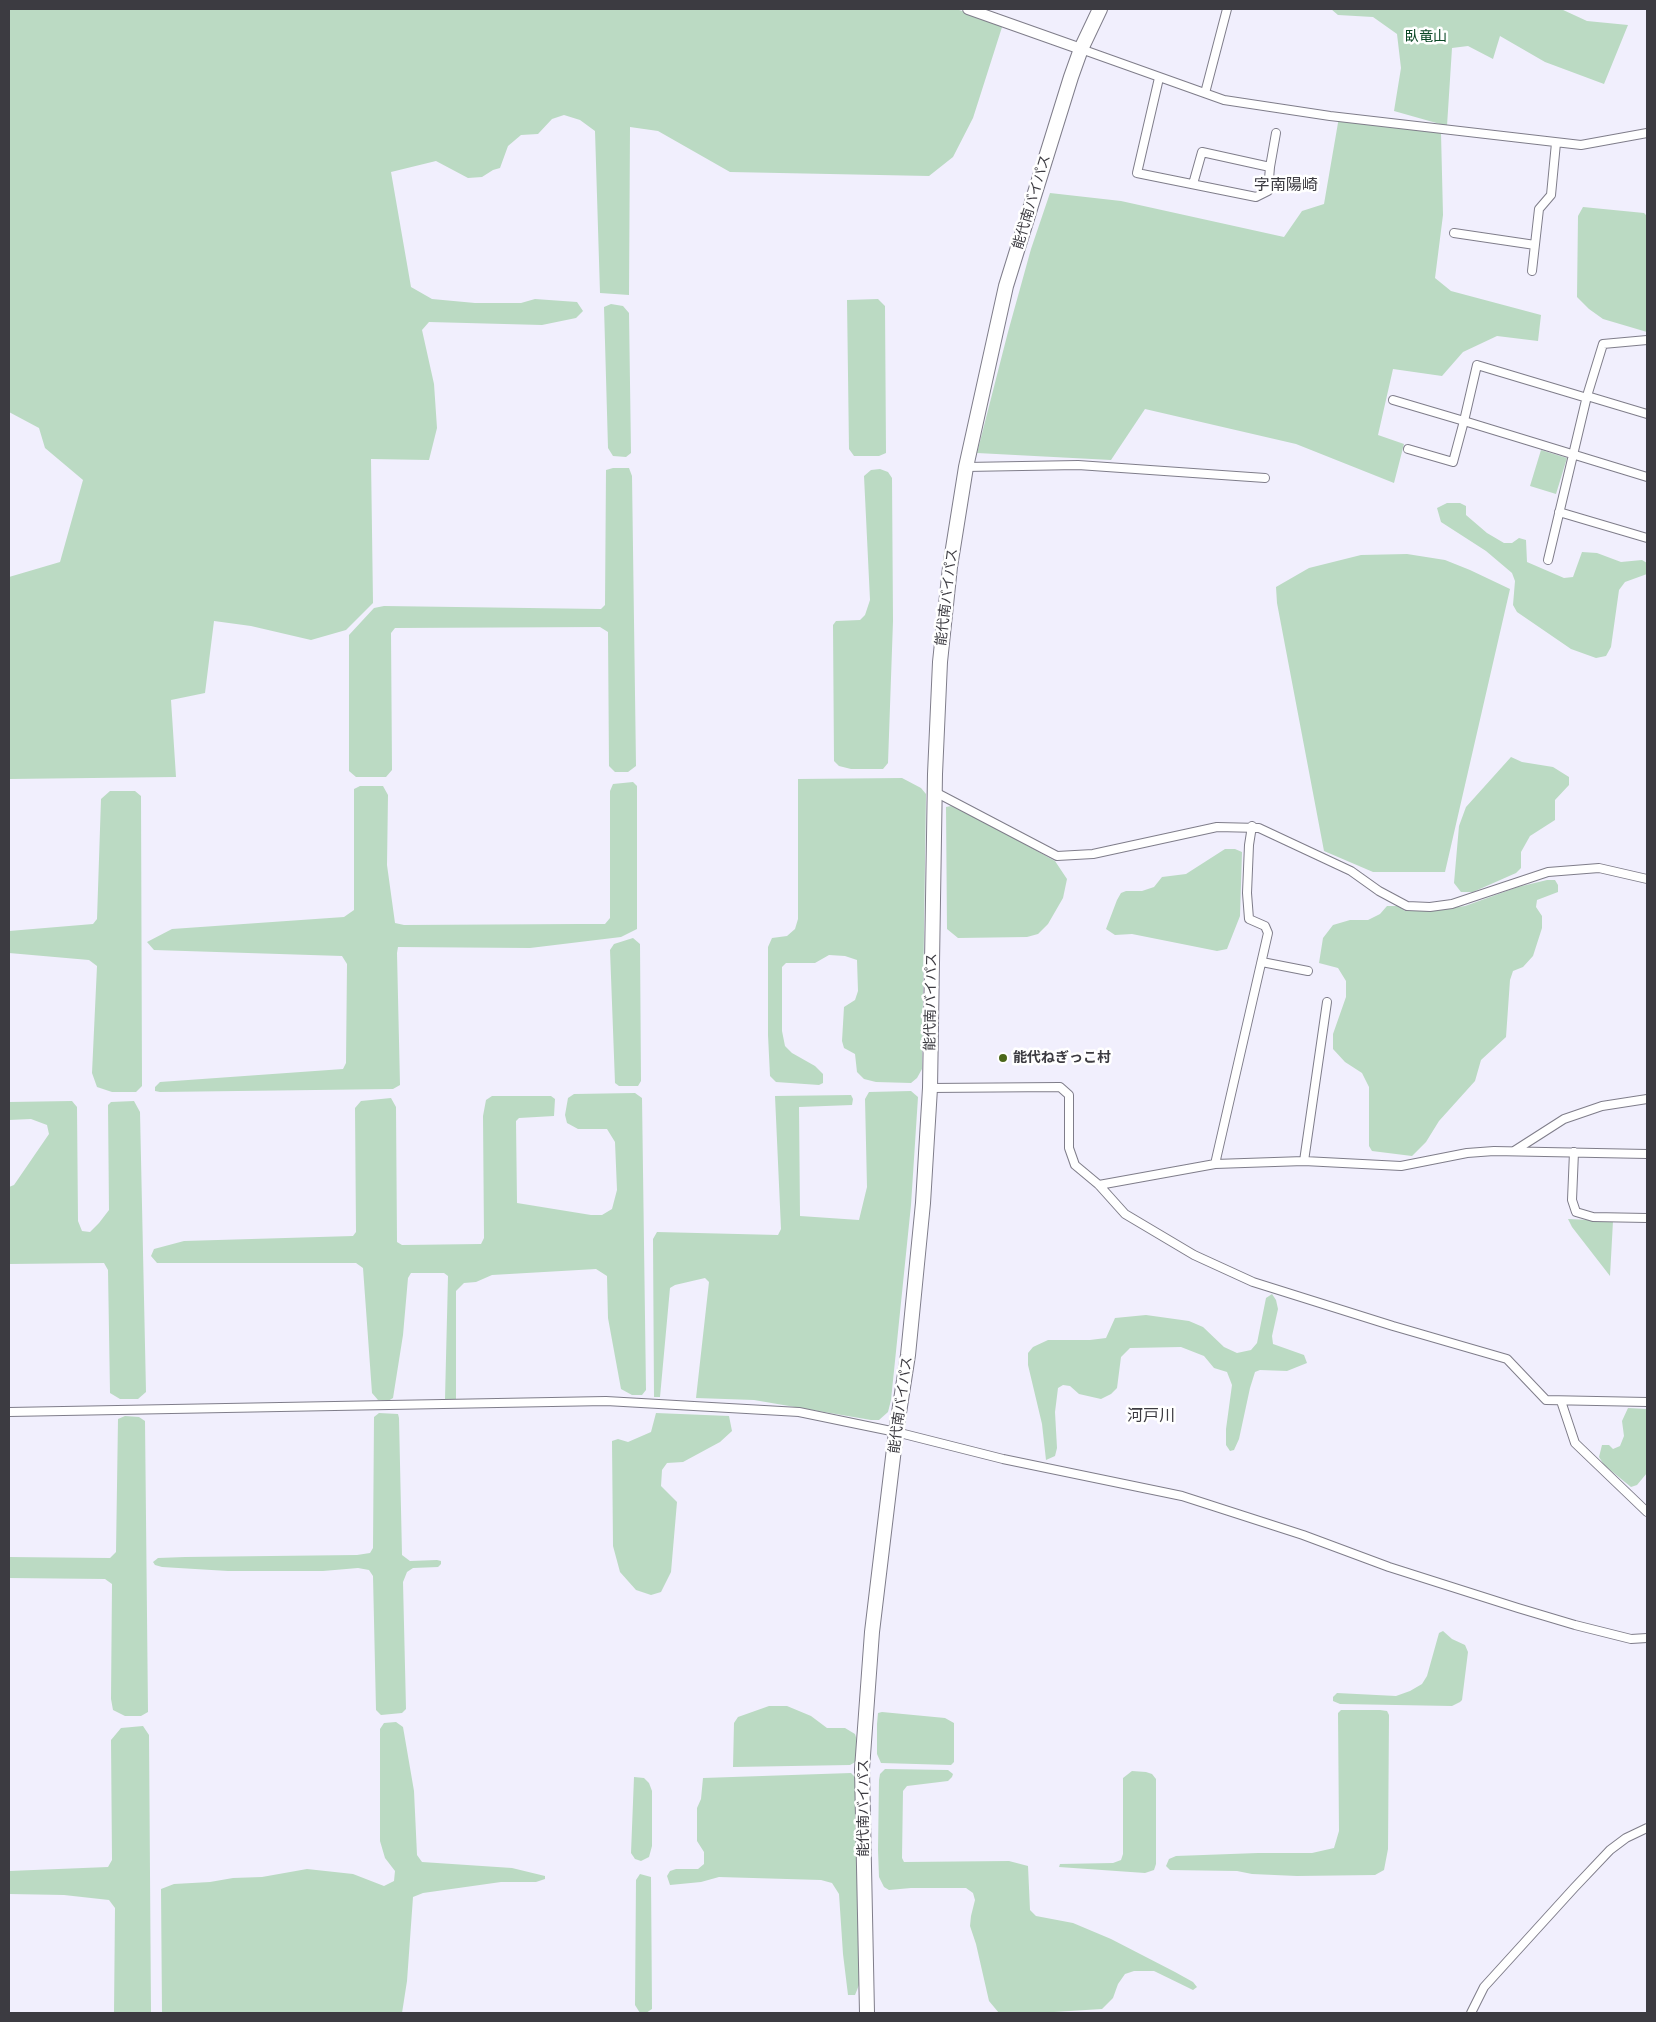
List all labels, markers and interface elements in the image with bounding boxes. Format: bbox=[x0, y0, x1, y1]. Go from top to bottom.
park label: 臥竜山 bbox=[1405, 29, 1447, 45]
street label: 能代南バイパス bbox=[1010, 153, 1054, 251]
district label: 字南陽崎 bbox=[1254, 175, 1318, 195]
street label: 能代南バイパス bbox=[933, 547, 961, 647]
street label: 能代南バイパス bbox=[922, 953, 940, 1051]
place label: 能代ねぎっこ村 bbox=[1013, 1050, 1111, 1066]
marker: 能代ねぎっこ村 bbox=[997, 1052, 1009, 1064]
street label: 能代南バイパス bbox=[886, 1355, 916, 1455]
district label: 河戸川 bbox=[1127, 1406, 1175, 1426]
street label: 能代南バイパス bbox=[856, 1759, 872, 1857]

